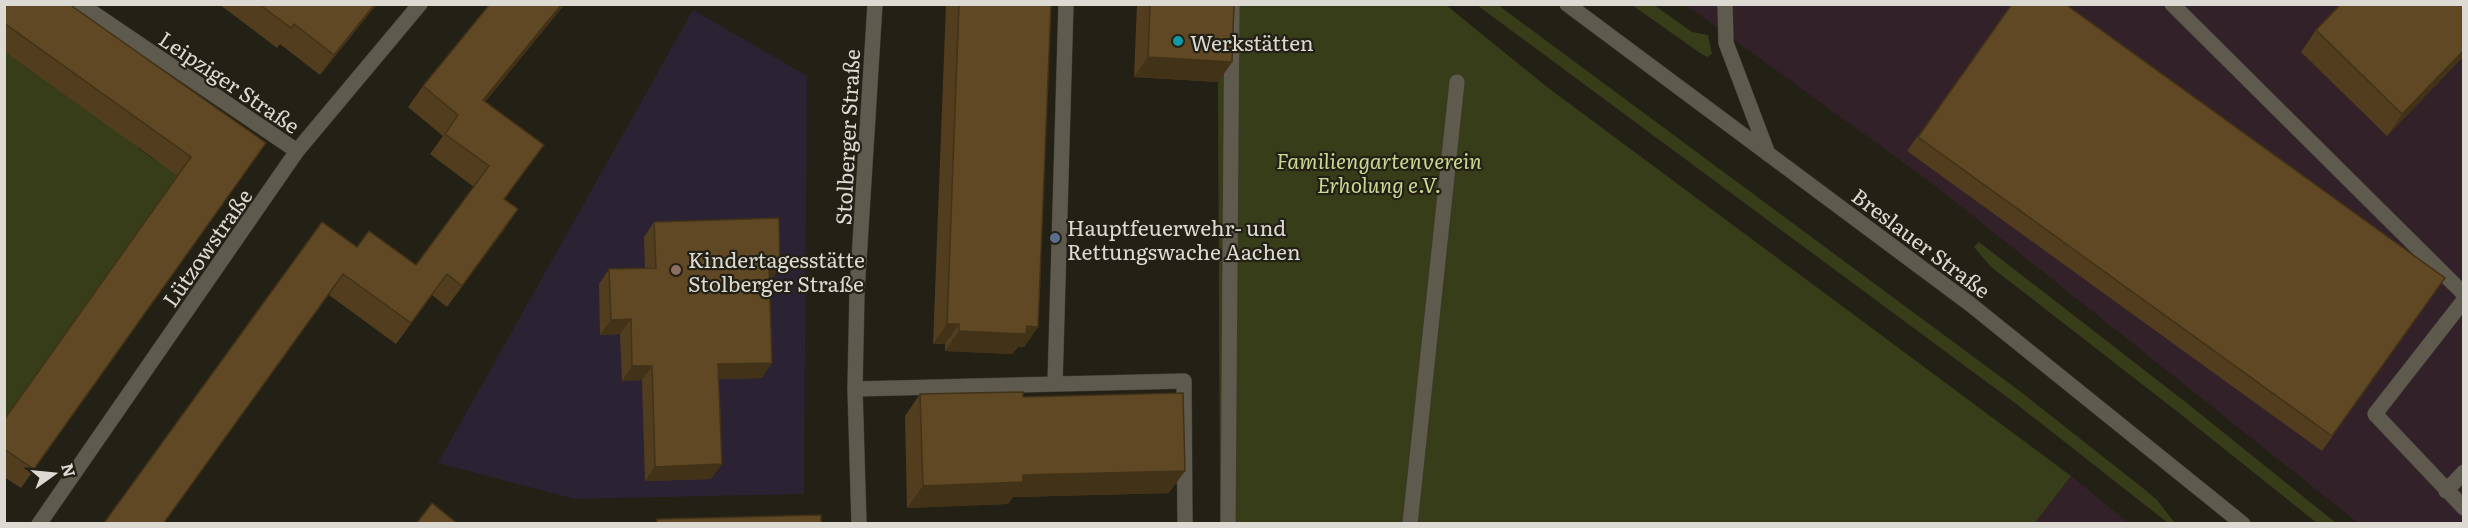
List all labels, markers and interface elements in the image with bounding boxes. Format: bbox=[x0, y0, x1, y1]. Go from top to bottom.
street label: Leipziger Straße bbox=[153, 22, 307, 140]
place label: Werkstätten bbox=[1190, 26, 1314, 57]
marker: Werkstätten bbox=[1171, 34, 1185, 48]
street label: Stolberger Straße bbox=[826, 48, 866, 226]
park label: Familiengartenverein Erholung e.V. bbox=[1276, 144, 1482, 199]
street label: Breslauer Straße bbox=[1846, 180, 1998, 305]
street label: Lützowstraße bbox=[154, 181, 258, 312]
place label: Hauptfeuerwehr- und Rettungswache Aachen bbox=[1067, 211, 1301, 266]
marker: Hauptfeuerwehr- und Rettungswache Aachen bbox=[1048, 231, 1062, 245]
place label: Kindertagesstätte Stolberger Straße bbox=[688, 243, 865, 298]
marker: Kindertagesstätte Stolberger Straße bbox=[669, 263, 683, 277]
north arrow bbox=[24, 444, 84, 504]
text: N bbox=[56, 460, 83, 479]

